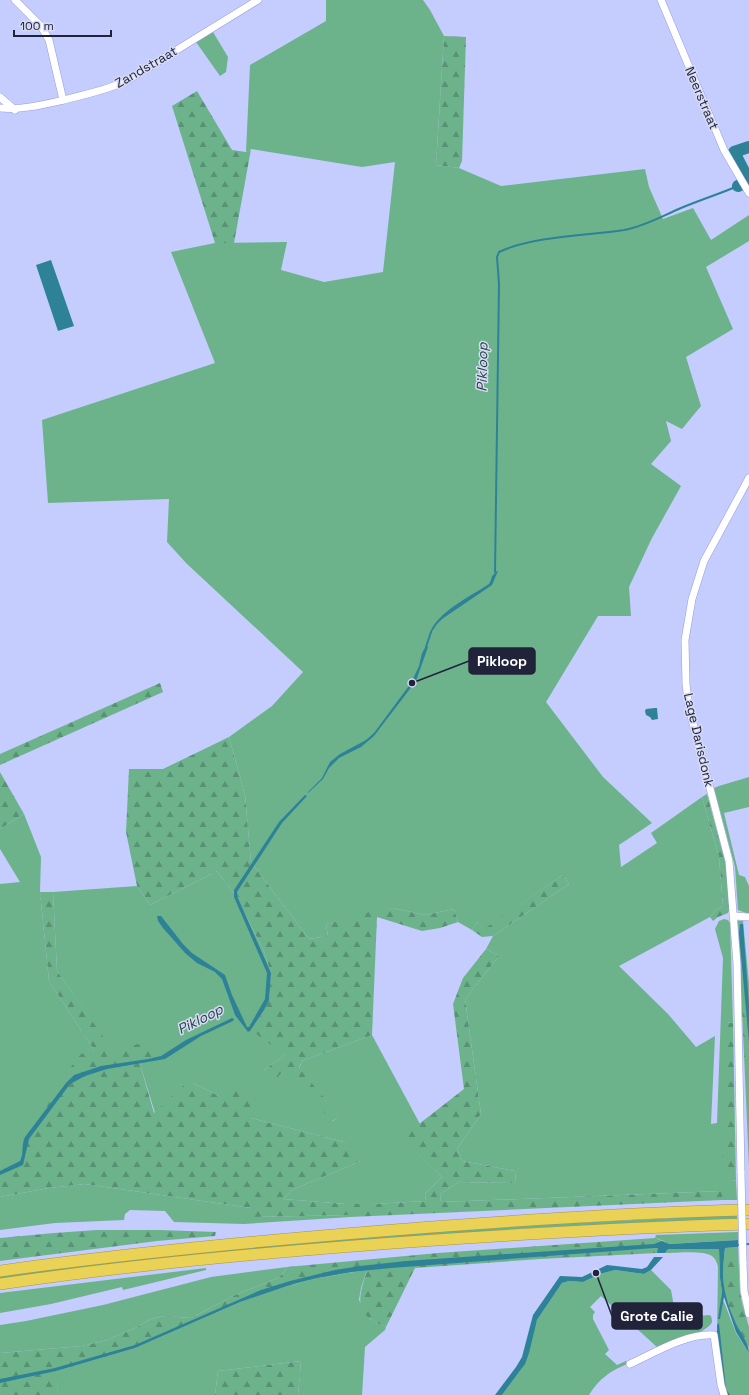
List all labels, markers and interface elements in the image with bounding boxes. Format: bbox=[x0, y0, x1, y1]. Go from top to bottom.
scale bar bbox=[14, 12, 111, 38]
text: 100 m bbox=[20, 18, 54, 34]
street label: Zandstraat bbox=[112, 42, 180, 92]
street label: Neerstraat bbox=[681, 64, 723, 132]
water label: Pikloop bbox=[473, 341, 491, 392]
callout: Pikloop bbox=[469, 648, 535, 674]
text: Pikloop bbox=[477, 652, 527, 670]
street label: Lage Darisdonk bbox=[680, 691, 718, 789]
water label: Pikloop bbox=[174, 999, 227, 1038]
callout: Grote Calie bbox=[612, 1303, 702, 1329]
text: Grote Calie bbox=[620, 1307, 694, 1325]

